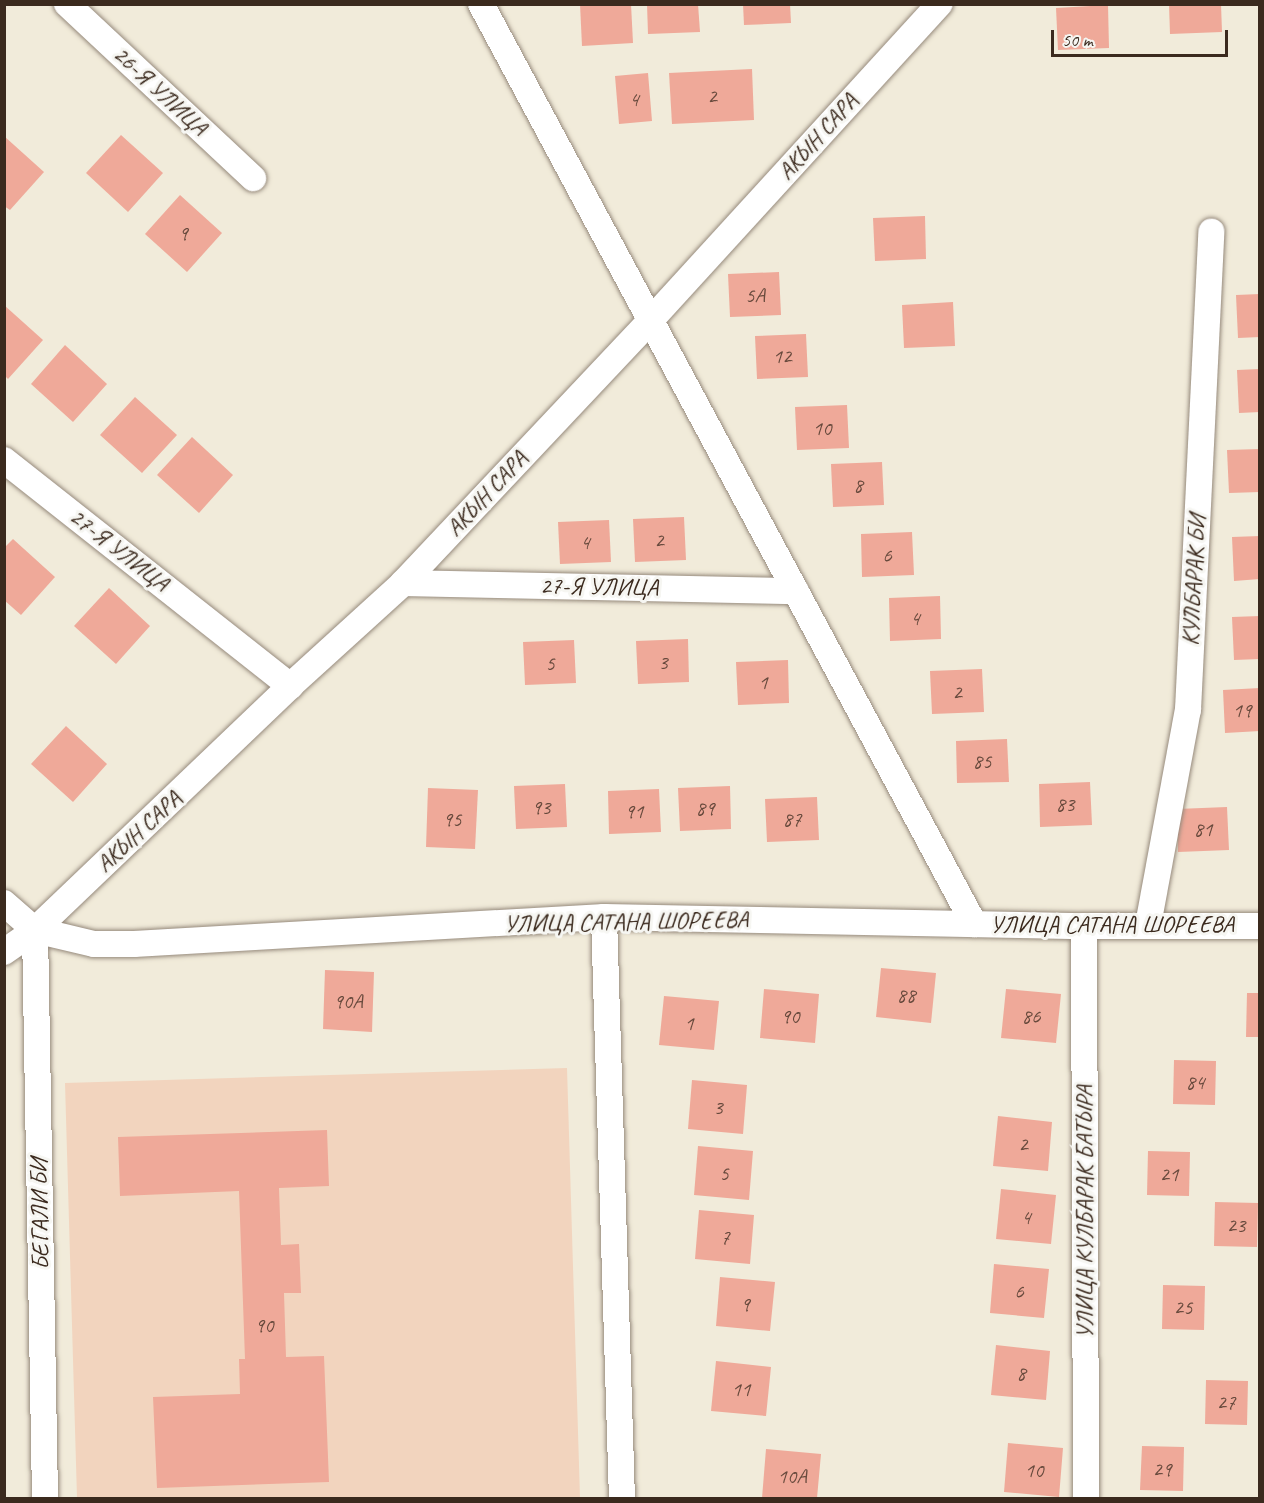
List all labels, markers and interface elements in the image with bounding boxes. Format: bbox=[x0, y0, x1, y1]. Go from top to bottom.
scale bar bbox=[1054, 18, 1231, 56]
text: 50 m bbox=[1062, 29, 1093, 51]
street label: 26-Я УЛИЦА bbox=[107, 40, 213, 142]
house number: 2 bbox=[707, 83, 717, 109]
house number: 4 bbox=[629, 86, 639, 112]
street label: АКЫН САРА bbox=[772, 88, 864, 186]
house number: 9 bbox=[178, 220, 188, 246]
house number: 5А bbox=[745, 282, 765, 308]
house number: 12 bbox=[773, 343, 791, 369]
house number: 10 bbox=[813, 415, 831, 441]
street label: АКЫН САРА bbox=[440, 446, 534, 542]
house number: 8 bbox=[853, 472, 863, 498]
street label: 27-Я УЛИЦА bbox=[64, 502, 174, 598]
street label: КУЛБАРАК БИ bbox=[1176, 514, 1212, 646]
house number: 2 bbox=[654, 527, 664, 553]
house number: 4 bbox=[580, 529, 590, 555]
house number: 6 bbox=[882, 542, 892, 568]
street label: 27-Я УЛИЦА bbox=[540, 572, 658, 602]
house number: 4 bbox=[910, 605, 920, 631]
house number: 3 bbox=[658, 649, 668, 675]
house number: 5 bbox=[545, 650, 555, 676]
house number: 1 bbox=[758, 669, 768, 695]
house number: 2 bbox=[952, 679, 962, 705]
house number: 19 bbox=[1233, 697, 1251, 723]
house number: 85 bbox=[973, 748, 991, 774]
street label: АКЫН САРА bbox=[91, 785, 187, 879]
house number: 83 bbox=[1056, 791, 1074, 817]
house number: 93 bbox=[532, 794, 550, 820]
house number: 89 bbox=[696, 795, 714, 821]
house number: 91 bbox=[625, 798, 643, 824]
house number: 95 bbox=[443, 806, 461, 832]
house number: 87 bbox=[783, 806, 801, 832]
house number: 81 bbox=[1194, 816, 1212, 842]
street label: УЛИЦА САТАНА ШОРЕЕВА bbox=[503, 905, 749, 939]
street label: УЛИЦА САТАНА ШОРЕЕВА bbox=[989, 911, 1235, 939]
house number: 88 bbox=[897, 982, 915, 1008]
house number: 90А bbox=[333, 988, 363, 1014]
house number: 90 bbox=[781, 1003, 799, 1029]
house number: 86 bbox=[1022, 1003, 1040, 1029]
house number: 1 bbox=[684, 1010, 694, 1036]
house number: 84 bbox=[1186, 1069, 1204, 1095]
street label: УЛИЦА КУЛБАРАК БАТЫРА bbox=[1071, 1086, 1099, 1338]
house number: 3 bbox=[713, 1094, 723, 1120]
house number: 2 bbox=[1018, 1131, 1028, 1157]
street label: БЕГАЛИ БИ bbox=[25, 1158, 55, 1270]
house number: 5 bbox=[719, 1160, 729, 1186]
house number: 21 bbox=[1160, 1161, 1178, 1187]
house number: 4 bbox=[1021, 1204, 1031, 1230]
house number: 23 bbox=[1227, 1212, 1245, 1238]
house number: 7 bbox=[720, 1224, 730, 1250]
house number: 6 bbox=[1014, 1278, 1024, 1304]
house number: 9 bbox=[740, 1291, 750, 1317]
house number: 25 bbox=[1174, 1294, 1192, 1320]
house number: 90 bbox=[255, 1312, 273, 1338]
house number: 8 bbox=[1016, 1360, 1026, 1386]
house number: 11 bbox=[732, 1376, 750, 1402]
house number: 27 bbox=[1217, 1389, 1235, 1415]
house number: 29 bbox=[1153, 1456, 1171, 1482]
house number: 10 bbox=[1025, 1457, 1043, 1483]
house number: 10А bbox=[777, 1463, 807, 1489]

